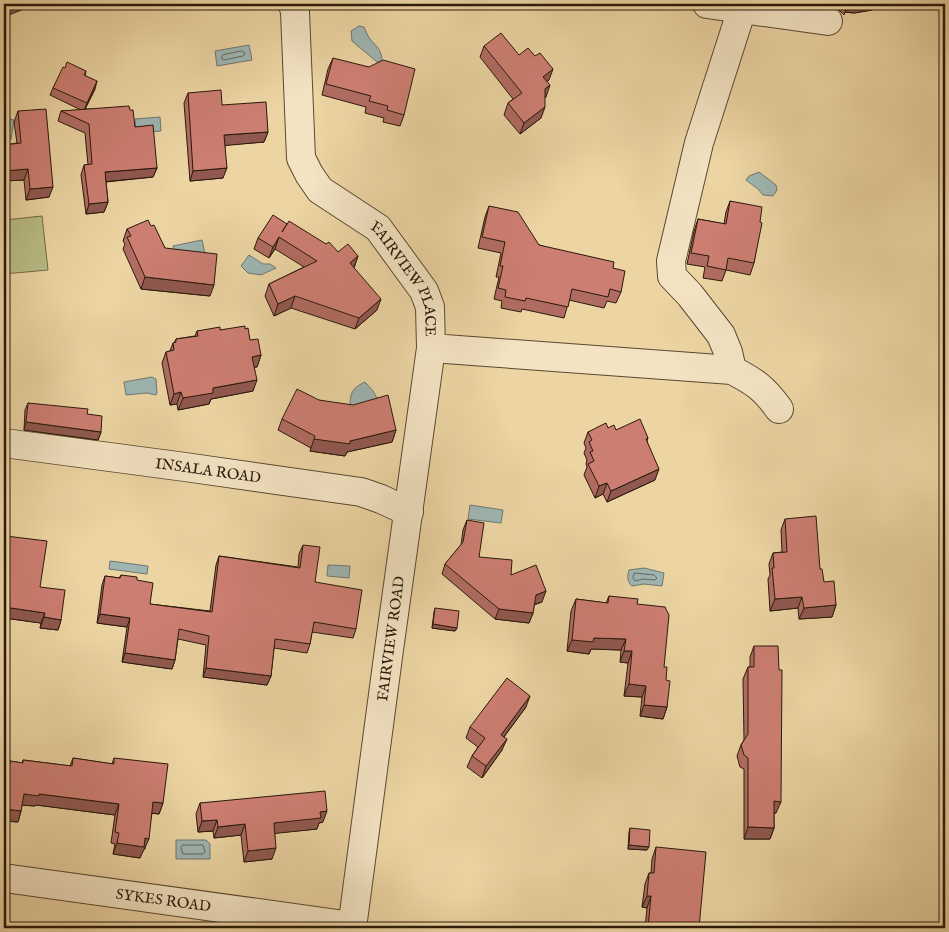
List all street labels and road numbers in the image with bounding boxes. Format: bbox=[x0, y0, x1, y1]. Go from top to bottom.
street label: FAIRVIEW PLACE bbox=[367, 216, 440, 337]
street label: INSALA ROAD bbox=[154, 454, 262, 487]
street label: FAIRVIEW ROAD bbox=[373, 575, 409, 702]
street label: SYKES ROAD bbox=[115, 884, 212, 916]

